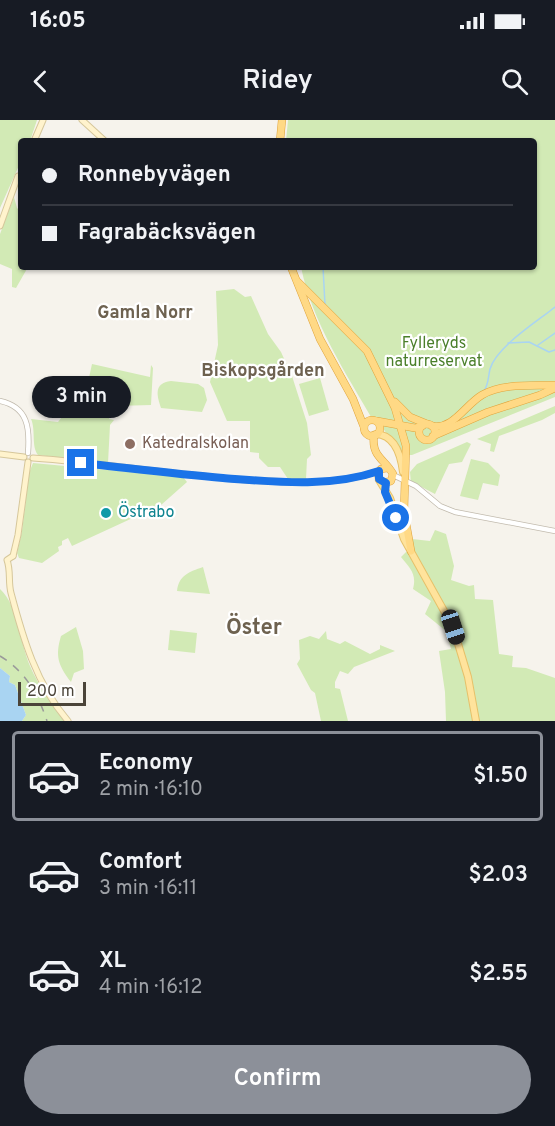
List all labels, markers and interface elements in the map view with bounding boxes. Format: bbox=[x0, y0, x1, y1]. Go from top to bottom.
text: 16:05 bbox=[30, 8, 86, 35]
text: Ridey bbox=[242, 64, 313, 98]
icon: back bbox=[24, 65, 57, 98]
icon: search bbox=[498, 65, 531, 98]
text: Ronnebyvägen bbox=[78, 162, 231, 189]
text: Fagrabäcksvägen bbox=[78, 220, 256, 247]
district label: Gamla Norr bbox=[97, 302, 193, 325]
park label: Fylleryds naturreservat bbox=[385, 334, 483, 372]
district label: Biskopsgården bbox=[201, 360, 325, 383]
callout: 3 min bbox=[32, 376, 130, 418]
text: 3 min bbox=[56, 384, 107, 410]
place label: Katedralskolan bbox=[142, 434, 249, 454]
marker: Katedralskolan bbox=[123, 437, 137, 451]
route end bbox=[67, 449, 94, 476]
place label: Östrabo bbox=[118, 501, 175, 523]
route start bbox=[382, 504, 409, 531]
marker: Östrabo bbox=[99, 506, 113, 520]
car bbox=[439, 607, 467, 647]
district label: Öster bbox=[226, 612, 282, 642]
scale bar bbox=[18, 679, 86, 706]
text: 200 m bbox=[27, 682, 75, 702]
icon: car bbox=[27, 749, 81, 803]
text: Economy bbox=[99, 750, 193, 777]
text: $1.50 bbox=[473, 763, 528, 790]
text: 2 min · 16:10 bbox=[99, 777, 203, 803]
icon: car bbox=[27, 848, 81, 902]
text: Comfort bbox=[99, 849, 182, 876]
text: $2.03 bbox=[469, 862, 528, 889]
text: 3 min · 16:11 bbox=[99, 876, 197, 902]
icon: car bbox=[27, 947, 81, 1001]
text: XL bbox=[99, 948, 126, 975]
text: $2.55 bbox=[469, 961, 528, 988]
text: 4 min · 16:12 bbox=[99, 975, 202, 1001]
button: Confirm bbox=[24, 1045, 531, 1114]

